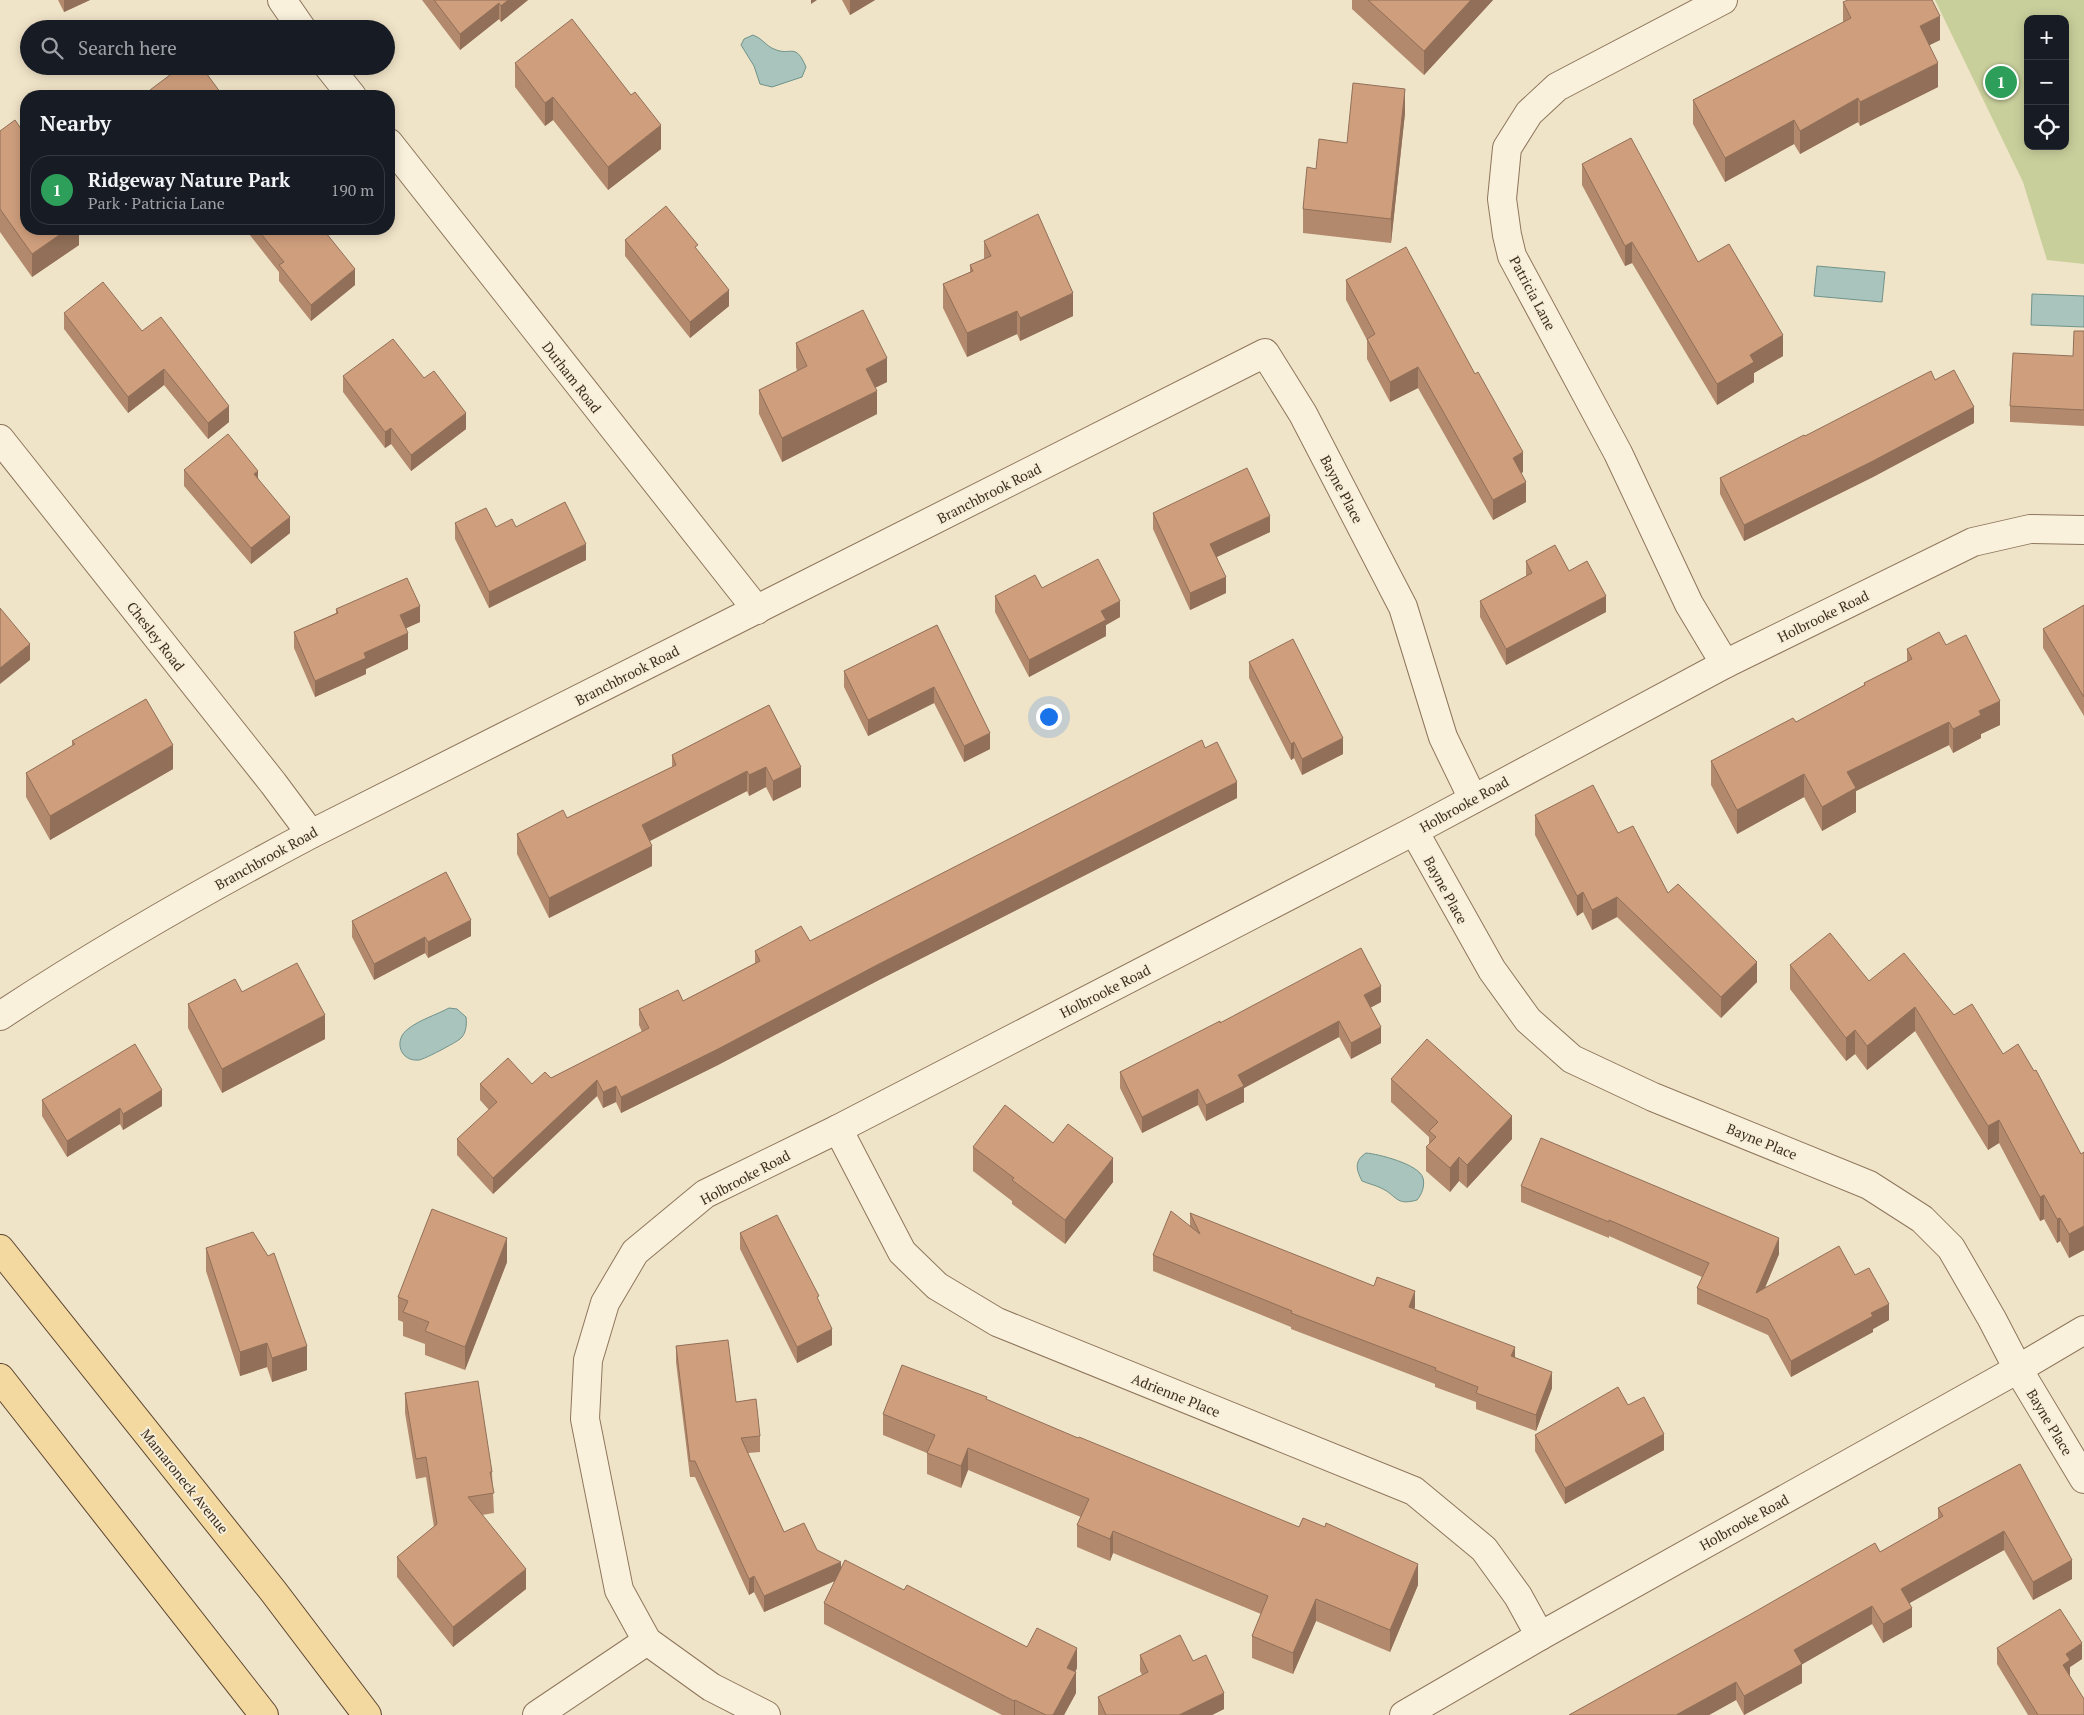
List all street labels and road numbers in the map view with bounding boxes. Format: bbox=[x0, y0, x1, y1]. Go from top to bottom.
street label: Patricia Lane bbox=[1505, 253, 1561, 333]
street label: Durham Road bbox=[538, 338, 606, 417]
street label: Bayne Place bbox=[1316, 452, 1368, 526]
street label: Branchbrook Road bbox=[934, 458, 1045, 527]
street label: Holbrooke Road bbox=[1774, 586, 1872, 646]
street label: Chesley Road bbox=[123, 597, 189, 675]
street label: Branchbrook Road bbox=[572, 640, 683, 709]
street label: Holbrooke Road bbox=[1416, 771, 1512, 836]
street label: Branchbrook Road bbox=[211, 822, 321, 894]
street label: Bayne Place bbox=[1420, 853, 1472, 927]
street label: Holbrooke Road bbox=[1056, 960, 1154, 1022]
street label: Bayne Place bbox=[1724, 1118, 1800, 1164]
street label: Holbrooke Road bbox=[697, 1145, 794, 1209]
street label: Adrienne Place bbox=[1129, 1369, 1223, 1421]
street label: Bayne Place bbox=[2023, 1385, 2077, 1459]
street label: Mamaroneck Avenue bbox=[137, 1425, 233, 1537]
street label: Holbrooke Road bbox=[1696, 1489, 1792, 1554]

